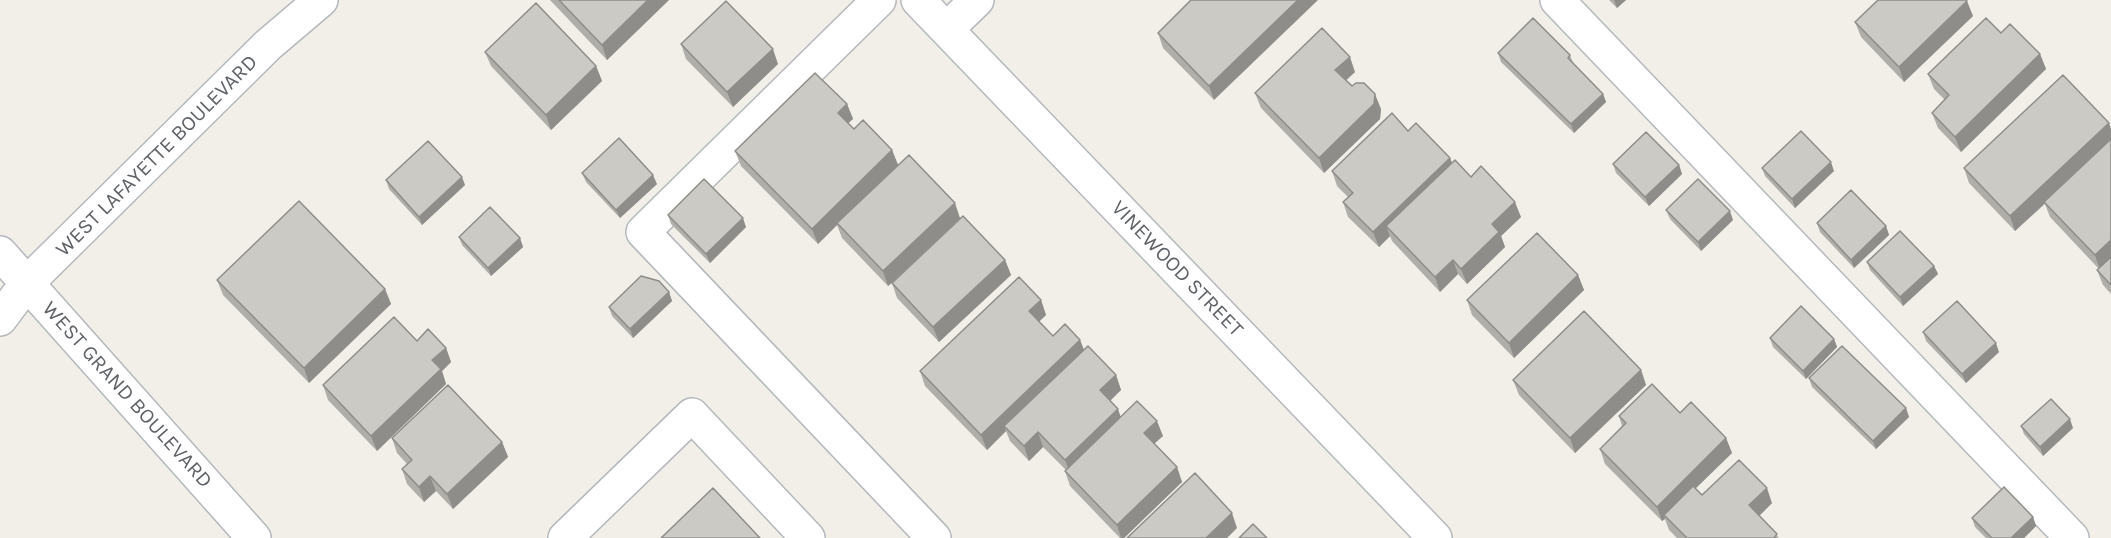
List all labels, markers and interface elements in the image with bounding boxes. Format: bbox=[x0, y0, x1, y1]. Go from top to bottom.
street label: WEST LAFAYETTE BOULEVARD bbox=[51, 50, 263, 262]
street label: VINEWOOD STREET bbox=[1106, 196, 1248, 342]
street label: WEST GRAND BOULEVARD bbox=[37, 297, 217, 493]

